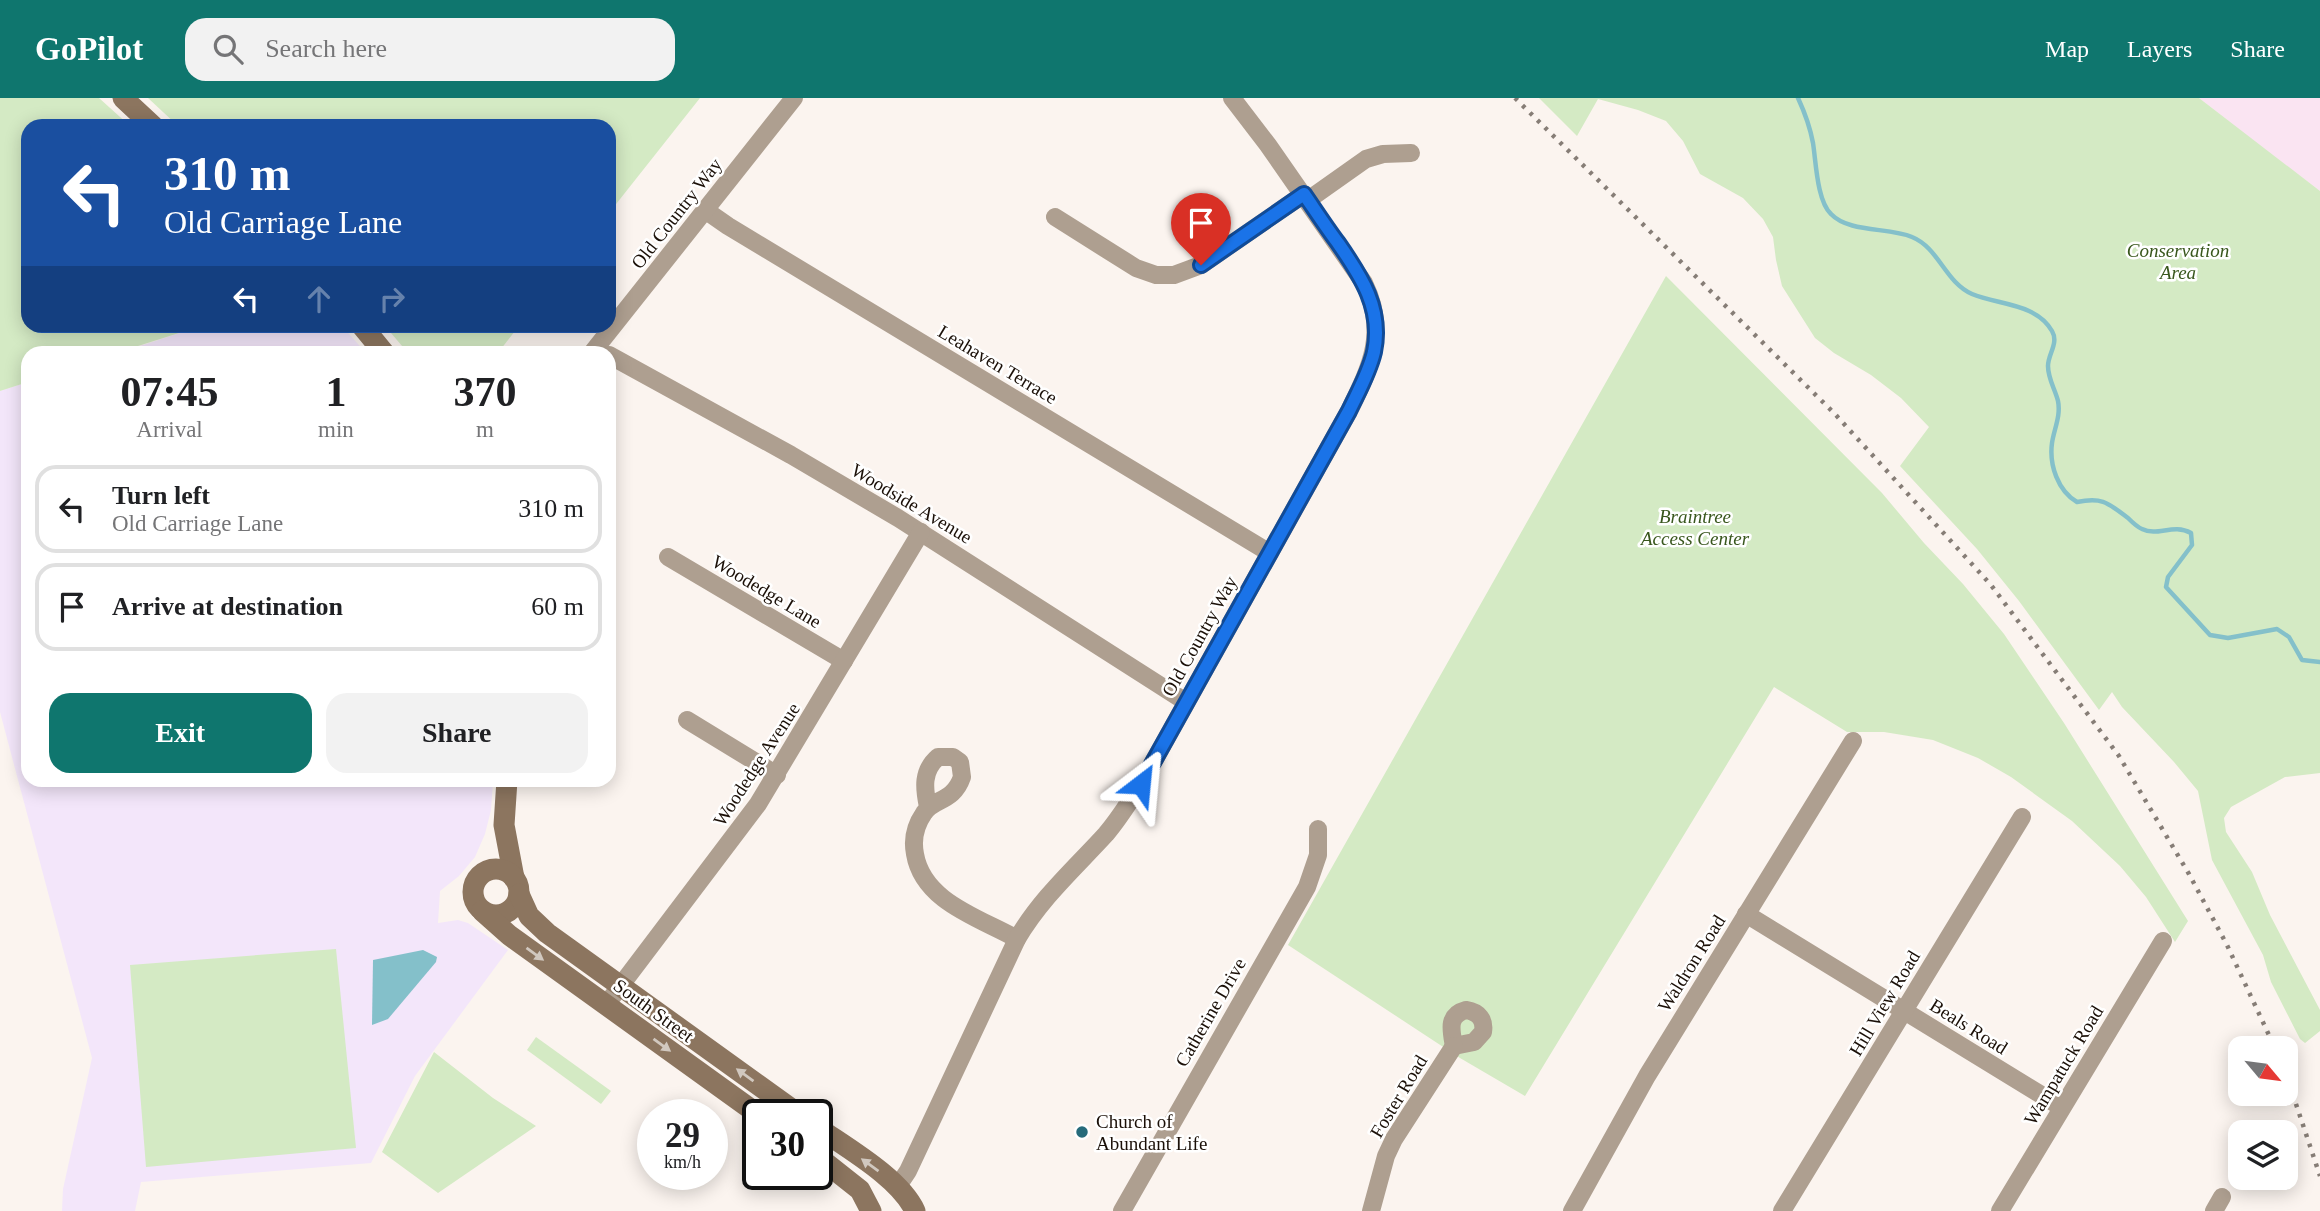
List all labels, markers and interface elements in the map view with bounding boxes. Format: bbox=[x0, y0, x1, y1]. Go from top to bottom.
search box bbox=[185, 18, 675, 81]
icon: search bbox=[209, 30, 247, 68]
text: GoPilot bbox=[35, 31, 143, 67]
text: Search here bbox=[265, 34, 387, 63]
text: Map bbox=[2045, 36, 2089, 62]
text: Layers bbox=[2127, 36, 2192, 62]
text: Share bbox=[2230, 36, 2285, 62]
text: 310 m bbox=[164, 146, 291, 201]
icon: left bbox=[49, 147, 140, 238]
street label: Old Country Way bbox=[627, 154, 726, 273]
pin bbox=[1171, 193, 1231, 265]
text: Old Carriage Lane bbox=[164, 204, 402, 240]
icon: arrive bbox=[1182, 204, 1220, 242]
park label: Conservation Area bbox=[2127, 240, 2229, 283]
icon: left bbox=[227, 280, 265, 318]
icon: ahead bbox=[300, 280, 338, 318]
icon: right bbox=[373, 280, 411, 318]
street label: Leahaven Terrace bbox=[935, 321, 1061, 408]
text: 07:45 bbox=[121, 369, 219, 415]
text: 1 bbox=[325, 369, 346, 415]
text: 370 bbox=[453, 369, 516, 415]
text: Arrival bbox=[136, 417, 203, 442]
text: min bbox=[318, 417, 354, 442]
text: m bbox=[476, 417, 494, 442]
street label: Woodside Avenue bbox=[848, 459, 976, 548]
text: Turn left bbox=[112, 481, 210, 510]
icon: left bbox=[53, 490, 91, 528]
text: 310 m bbox=[518, 494, 584, 523]
park label: Braintree Access Center bbox=[1639, 506, 1750, 549]
text: Old Carriage Lane bbox=[112, 511, 283, 536]
street label: Woodedge Lane bbox=[708, 551, 825, 632]
street label: Old Country Way bbox=[1158, 572, 1241, 700]
icon: arrive bbox=[53, 588, 91, 626]
text: Arrive at destination bbox=[112, 592, 343, 621]
text: 60 m bbox=[531, 592, 584, 621]
button: Exit bbox=[49, 693, 312, 773]
button: Share bbox=[326, 693, 588, 773]
street label: Woodedge Avenue bbox=[709, 699, 804, 830]
position arrow bbox=[1104, 747, 1178, 821]
street label: Waldron Road bbox=[1653, 911, 1730, 1015]
one-way arrow bbox=[526, 946, 544, 960]
street label: Hill View Road bbox=[1845, 946, 1924, 1060]
street label: Catherine Drive bbox=[1171, 954, 1250, 1070]
street label: South Street bbox=[610, 974, 698, 1047]
street label: Beals Road bbox=[1926, 994, 2012, 1059]
street label: Wampatuck Road bbox=[2020, 1002, 2107, 1129]
north arrow bbox=[2228, 1036, 2298, 1106]
map controls bbox=[2228, 1036, 2298, 1190]
one-way arrow bbox=[653, 1038, 671, 1052]
street label: Foster Road bbox=[1366, 1051, 1431, 1141]
one-way arrow bbox=[735, 1068, 754, 1082]
speed limit sign: 30 bbox=[742, 1099, 833, 1190]
place label: Church of Abundant Life bbox=[1096, 1111, 1207, 1154]
text: 29 bbox=[665, 1116, 700, 1155]
button: layers bbox=[2228, 1120, 2298, 1190]
marker: Church of Abundant Life bbox=[1074, 1124, 1090, 1140]
text: km/h bbox=[664, 1152, 701, 1172]
one-way arrow bbox=[861, 1158, 879, 1172]

